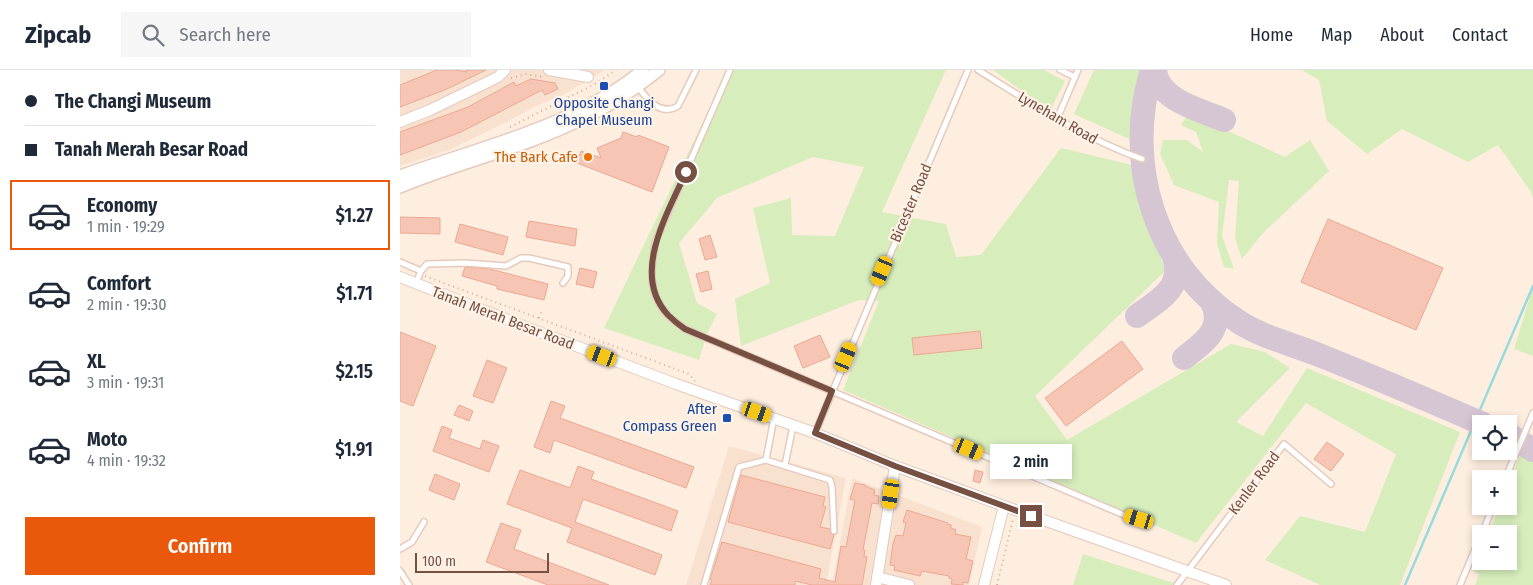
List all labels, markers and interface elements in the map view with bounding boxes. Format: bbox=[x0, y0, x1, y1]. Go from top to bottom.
search box bbox=[121, 12, 471, 57]
text: Zipcab bbox=[25, 21, 91, 49]
icon: search bbox=[139, 21, 167, 49]
text: Search here bbox=[179, 23, 271, 46]
text: Home bbox=[1250, 24, 1293, 46]
text: Map bbox=[1321, 24, 1352, 46]
text: About bbox=[1380, 24, 1424, 46]
text: Contact bbox=[1452, 24, 1508, 46]
marker: Opposite Changi Chapel Museum bbox=[598, 80, 610, 92]
street label: Lyneham Road bbox=[1015, 88, 1101, 148]
text: The Changi Museum bbox=[55, 90, 211, 113]
place label: Opposite Changi Chapel Museum bbox=[554, 94, 654, 129]
text: Tanah Merah Besar Road bbox=[55, 138, 248, 161]
place label: The Bark Cafe bbox=[494, 148, 578, 166]
marker: The Bark Cafe bbox=[582, 151, 594, 163]
route start bbox=[675, 161, 697, 183]
street label: Bicester Road bbox=[886, 161, 936, 245]
icon: car bbox=[27, 193, 72, 238]
text: Economy bbox=[87, 194, 157, 217]
text: $1.27 bbox=[335, 204, 373, 227]
text: 1 min · 19:29 bbox=[87, 217, 165, 236]
car bbox=[869, 254, 894, 288]
icon: car bbox=[27, 271, 72, 316]
text: Comfort bbox=[87, 272, 151, 295]
text: $1.71 bbox=[336, 282, 373, 305]
street label: Tanah Merah Besar Road bbox=[429, 283, 577, 353]
text: 2 min · 19:30 bbox=[87, 295, 167, 314]
car bbox=[833, 340, 858, 374]
car bbox=[585, 344, 618, 368]
icon: car bbox=[27, 349, 72, 394]
text: XL bbox=[87, 350, 106, 373]
text: $2.15 bbox=[336, 360, 373, 383]
text: 3 min · 19:31 bbox=[87, 373, 164, 392]
place label: After Compass Green bbox=[623, 400, 718, 435]
car bbox=[740, 400, 773, 424]
marker: After Compass Green bbox=[721, 412, 733, 424]
map controls bbox=[1472, 415, 1517, 570]
button: locate bbox=[1472, 415, 1517, 460]
icon: car bbox=[27, 427, 72, 472]
text: Moto bbox=[87, 428, 127, 451]
car bbox=[952, 436, 985, 462]
text: $1.91 bbox=[335, 438, 373, 461]
callout: 2 min bbox=[990, 444, 1072, 478]
street label: Kenler Road bbox=[1224, 448, 1284, 518]
text: 4 min · 19:32 bbox=[87, 451, 166, 470]
text: 2 min bbox=[1013, 452, 1049, 471]
button: + bbox=[1472, 470, 1517, 515]
car bbox=[881, 478, 900, 510]
route end bbox=[1020, 505, 1042, 527]
car bbox=[1122, 507, 1155, 531]
button: Confirm bbox=[25, 517, 375, 575]
button: − bbox=[1472, 525, 1517, 570]
scale bar bbox=[415, 550, 549, 573]
text: 100 m bbox=[422, 553, 456, 570]

